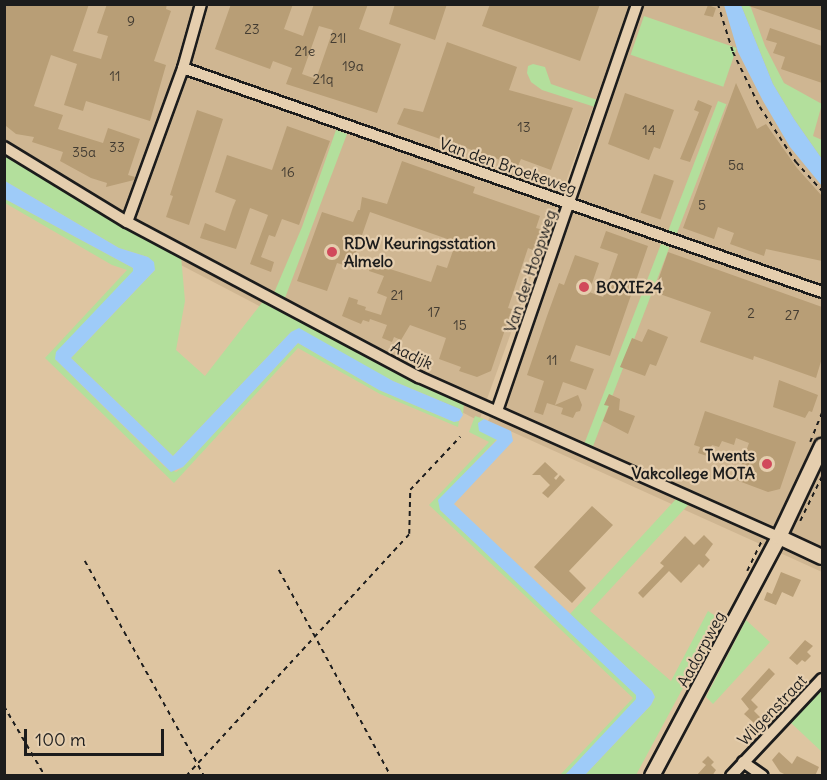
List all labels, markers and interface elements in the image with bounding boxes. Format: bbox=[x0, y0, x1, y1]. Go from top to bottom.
house number: 9 bbox=[127, 13, 135, 29]
house number: 23 bbox=[244, 21, 260, 37]
house number: 21l bbox=[330, 30, 346, 46]
house number: 21e bbox=[295, 43, 315, 59]
house number: 19a bbox=[342, 58, 364, 74]
house number: 11 bbox=[109, 68, 121, 84]
house number: 21q bbox=[313, 71, 333, 87]
house number: 13 bbox=[517, 119, 531, 135]
house number: 14 bbox=[642, 122, 656, 138]
street label: Van den Broekeweg bbox=[437, 134, 579, 198]
house number: 33 bbox=[109, 139, 125, 155]
house number: 35a bbox=[72, 144, 96, 160]
house number: 5a bbox=[728, 157, 744, 173]
house number: 16 bbox=[281, 164, 295, 180]
house number: 5 bbox=[698, 197, 706, 213]
street label: Van der Hoopweg bbox=[500, 207, 560, 335]
place label: RDW Keuringsstation Almelo bbox=[344, 233, 496, 271]
marker: RDW Keuringsstation Almelo bbox=[325, 245, 339, 259]
place label: BOXIE24 bbox=[596, 277, 663, 297]
marker: BOXIE24 bbox=[577, 280, 591, 294]
house number: 21 bbox=[390, 287, 404, 303]
house number: 17 bbox=[428, 304, 440, 320]
house number: 2 bbox=[747, 305, 755, 321]
house number: 27 bbox=[785, 307, 799, 323]
house number: 15 bbox=[453, 317, 467, 333]
street label: Aadijk bbox=[388, 337, 436, 373]
house number: 11 bbox=[546, 352, 558, 368]
place label: Twents Vakcollege MOTA bbox=[631, 445, 755, 483]
marker: Twents Vakcollege MOTA bbox=[760, 457, 774, 471]
street label: Aadorpweg bbox=[673, 608, 729, 690]
street label: Wilgenstraat bbox=[733, 671, 811, 749]
scale bar bbox=[27, 717, 166, 755]
text: 100 m bbox=[35, 728, 86, 751]

